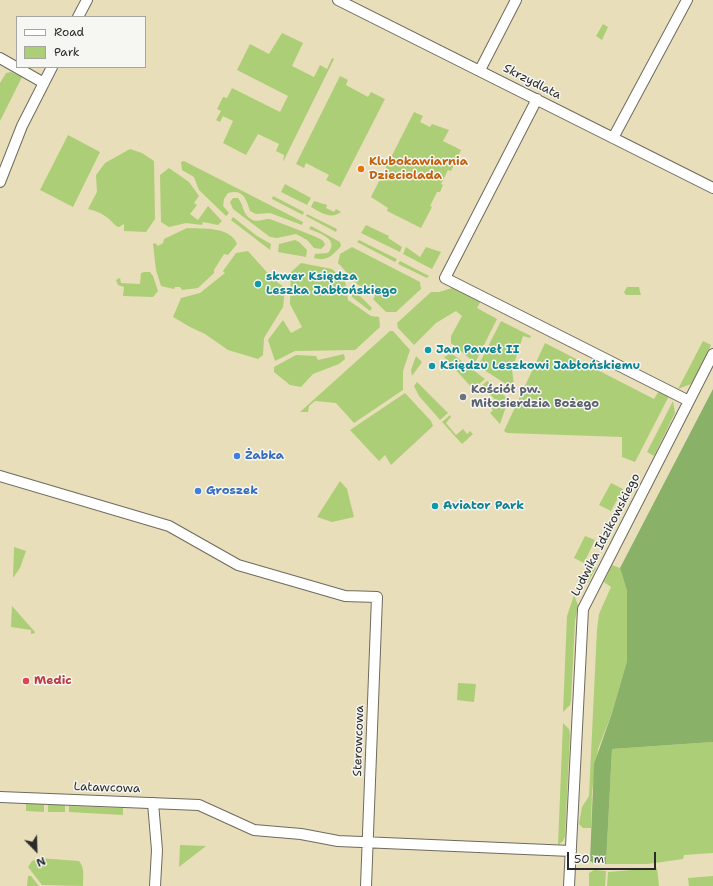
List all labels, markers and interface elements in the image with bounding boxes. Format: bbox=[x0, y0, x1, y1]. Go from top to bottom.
legend bbox=[16, 16, 146, 68]
text: Road bbox=[54, 24, 84, 40]
text: Park bbox=[54, 44, 80, 60]
street label: Skrzydlata bbox=[501, 61, 563, 103]
place label: Klubokawiarnia Dzieciolada bbox=[369, 155, 468, 183]
marker: Klubokawiarnia Dzieciolada bbox=[356, 164, 366, 174]
place label: skwer Księdza Leszka Jabłońskiego bbox=[266, 270, 397, 298]
marker: skwer Księdza Leszka Jabłońskiego bbox=[253, 279, 263, 289]
place label: Jan Paweł II bbox=[436, 343, 520, 357]
marker: Jan Paweł II bbox=[423, 345, 433, 355]
place label: Księdzu Leszkowi Jabłońskiemu bbox=[440, 359, 640, 373]
marker: Księdzu Leszkowi Jabłońskiemu bbox=[427, 361, 437, 371]
place label: Kościół pw. Miłosierdzia Bożego bbox=[471, 383, 599, 411]
marker: Kościół pw. Miłosierdzia Bożego bbox=[458, 392, 468, 402]
place label: Żabka bbox=[245, 449, 284, 463]
marker: Żabka bbox=[232, 451, 242, 461]
street label: Ludwika Idzikowskiego bbox=[569, 471, 643, 599]
place label: Groszek bbox=[206, 484, 258, 498]
marker: Groszek bbox=[193, 486, 203, 496]
place label: Aviator Park bbox=[443, 499, 524, 513]
marker: Aviator Park bbox=[430, 501, 440, 511]
place label: Medic bbox=[34, 674, 72, 688]
marker: Medic bbox=[21, 676, 31, 686]
street label: Sterowcowa bbox=[351, 705, 367, 777]
street label: Latawcowa bbox=[73, 780, 141, 796]
north arrow bbox=[16, 830, 56, 870]
scale bar bbox=[569, 844, 658, 870]
text: 50 m bbox=[574, 851, 604, 867]
text: N bbox=[34, 853, 48, 870]

